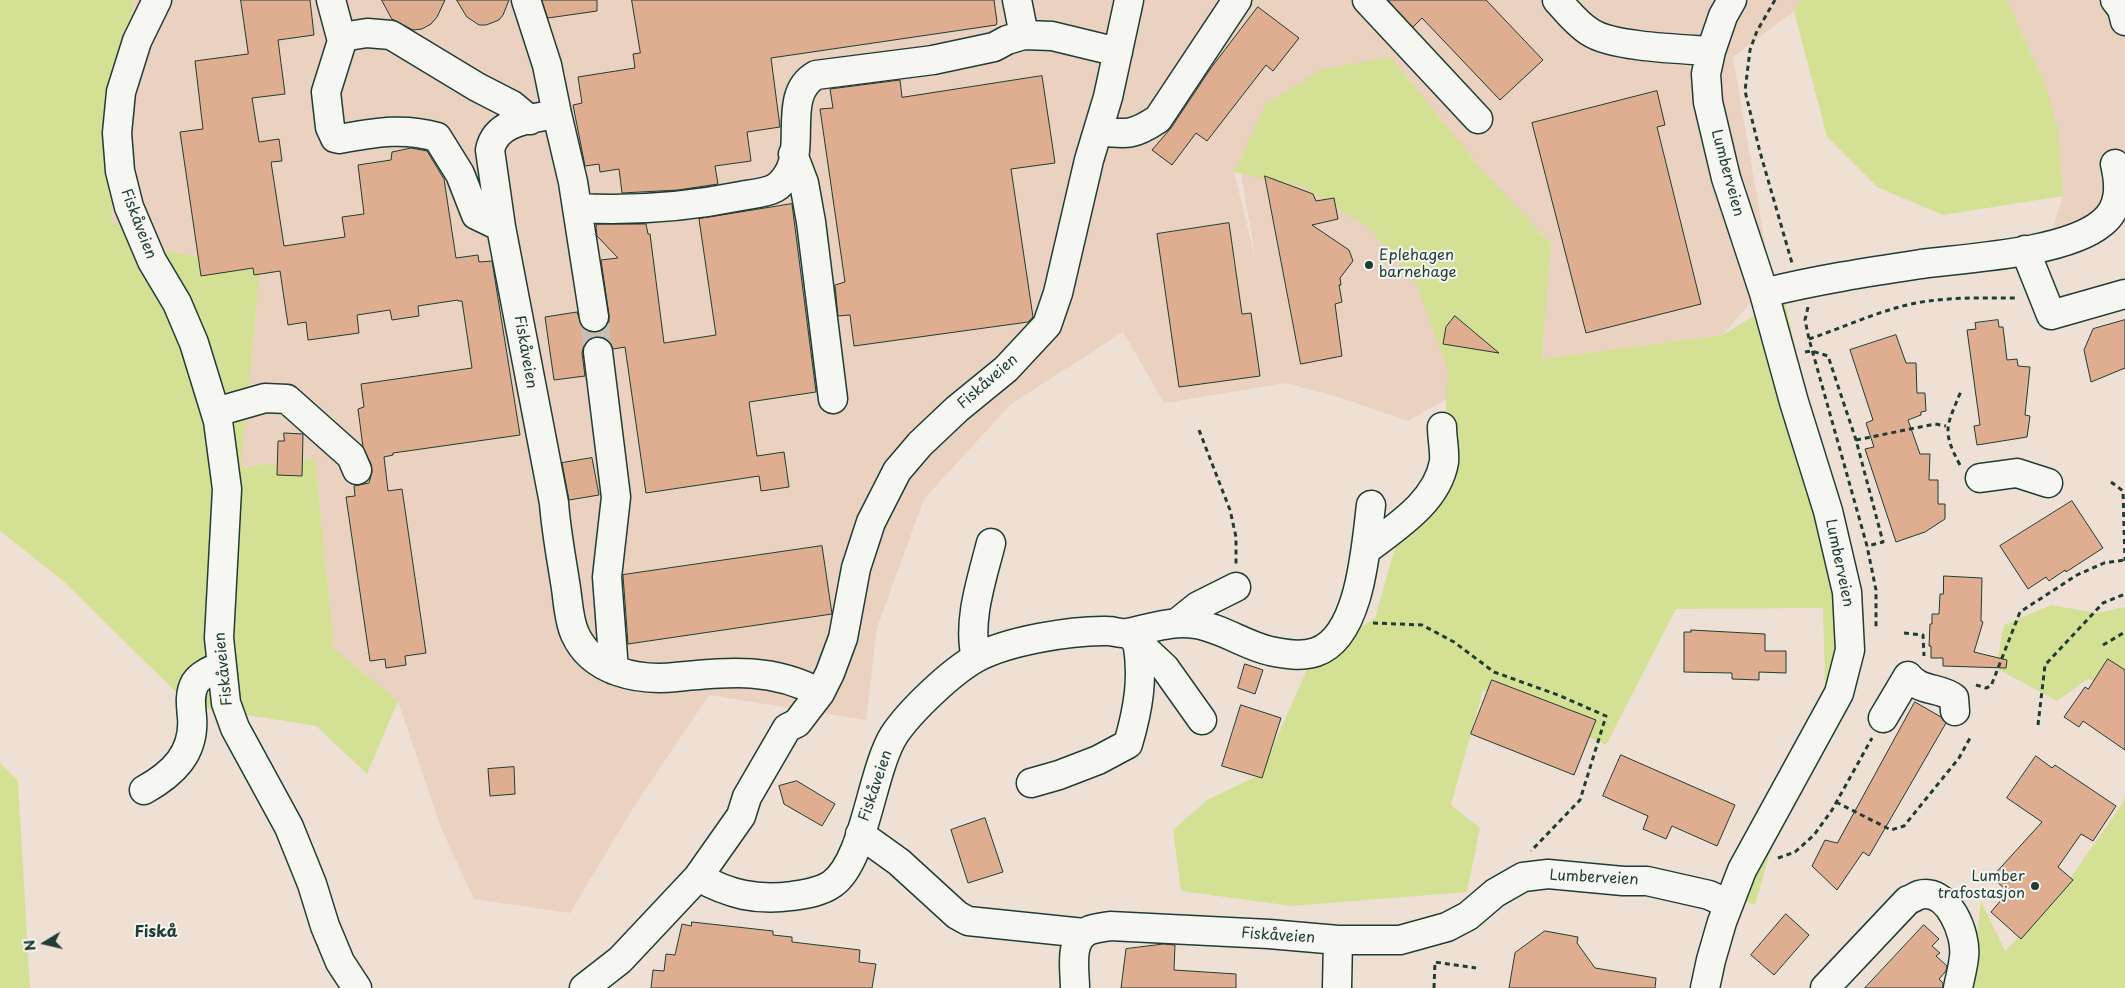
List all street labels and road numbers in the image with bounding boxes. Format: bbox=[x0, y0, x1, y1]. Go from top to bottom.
street label: Lumberveien bbox=[1707, 128, 1747, 218]
street label: Fiskåveien bbox=[116, 186, 160, 262]
street label: Fiskåveien bbox=[510, 314, 540, 390]
street label: Fiskåveien bbox=[954, 351, 1022, 413]
street label: Lumberveien bbox=[1821, 518, 1857, 608]
street label: Fiskåveien bbox=[211, 631, 237, 707]
street label: Fiskåveien bbox=[855, 748, 897, 824]
street label: Lumberveien bbox=[1549, 867, 1639, 889]
street label: Fiskåveien bbox=[1240, 924, 1316, 948]

